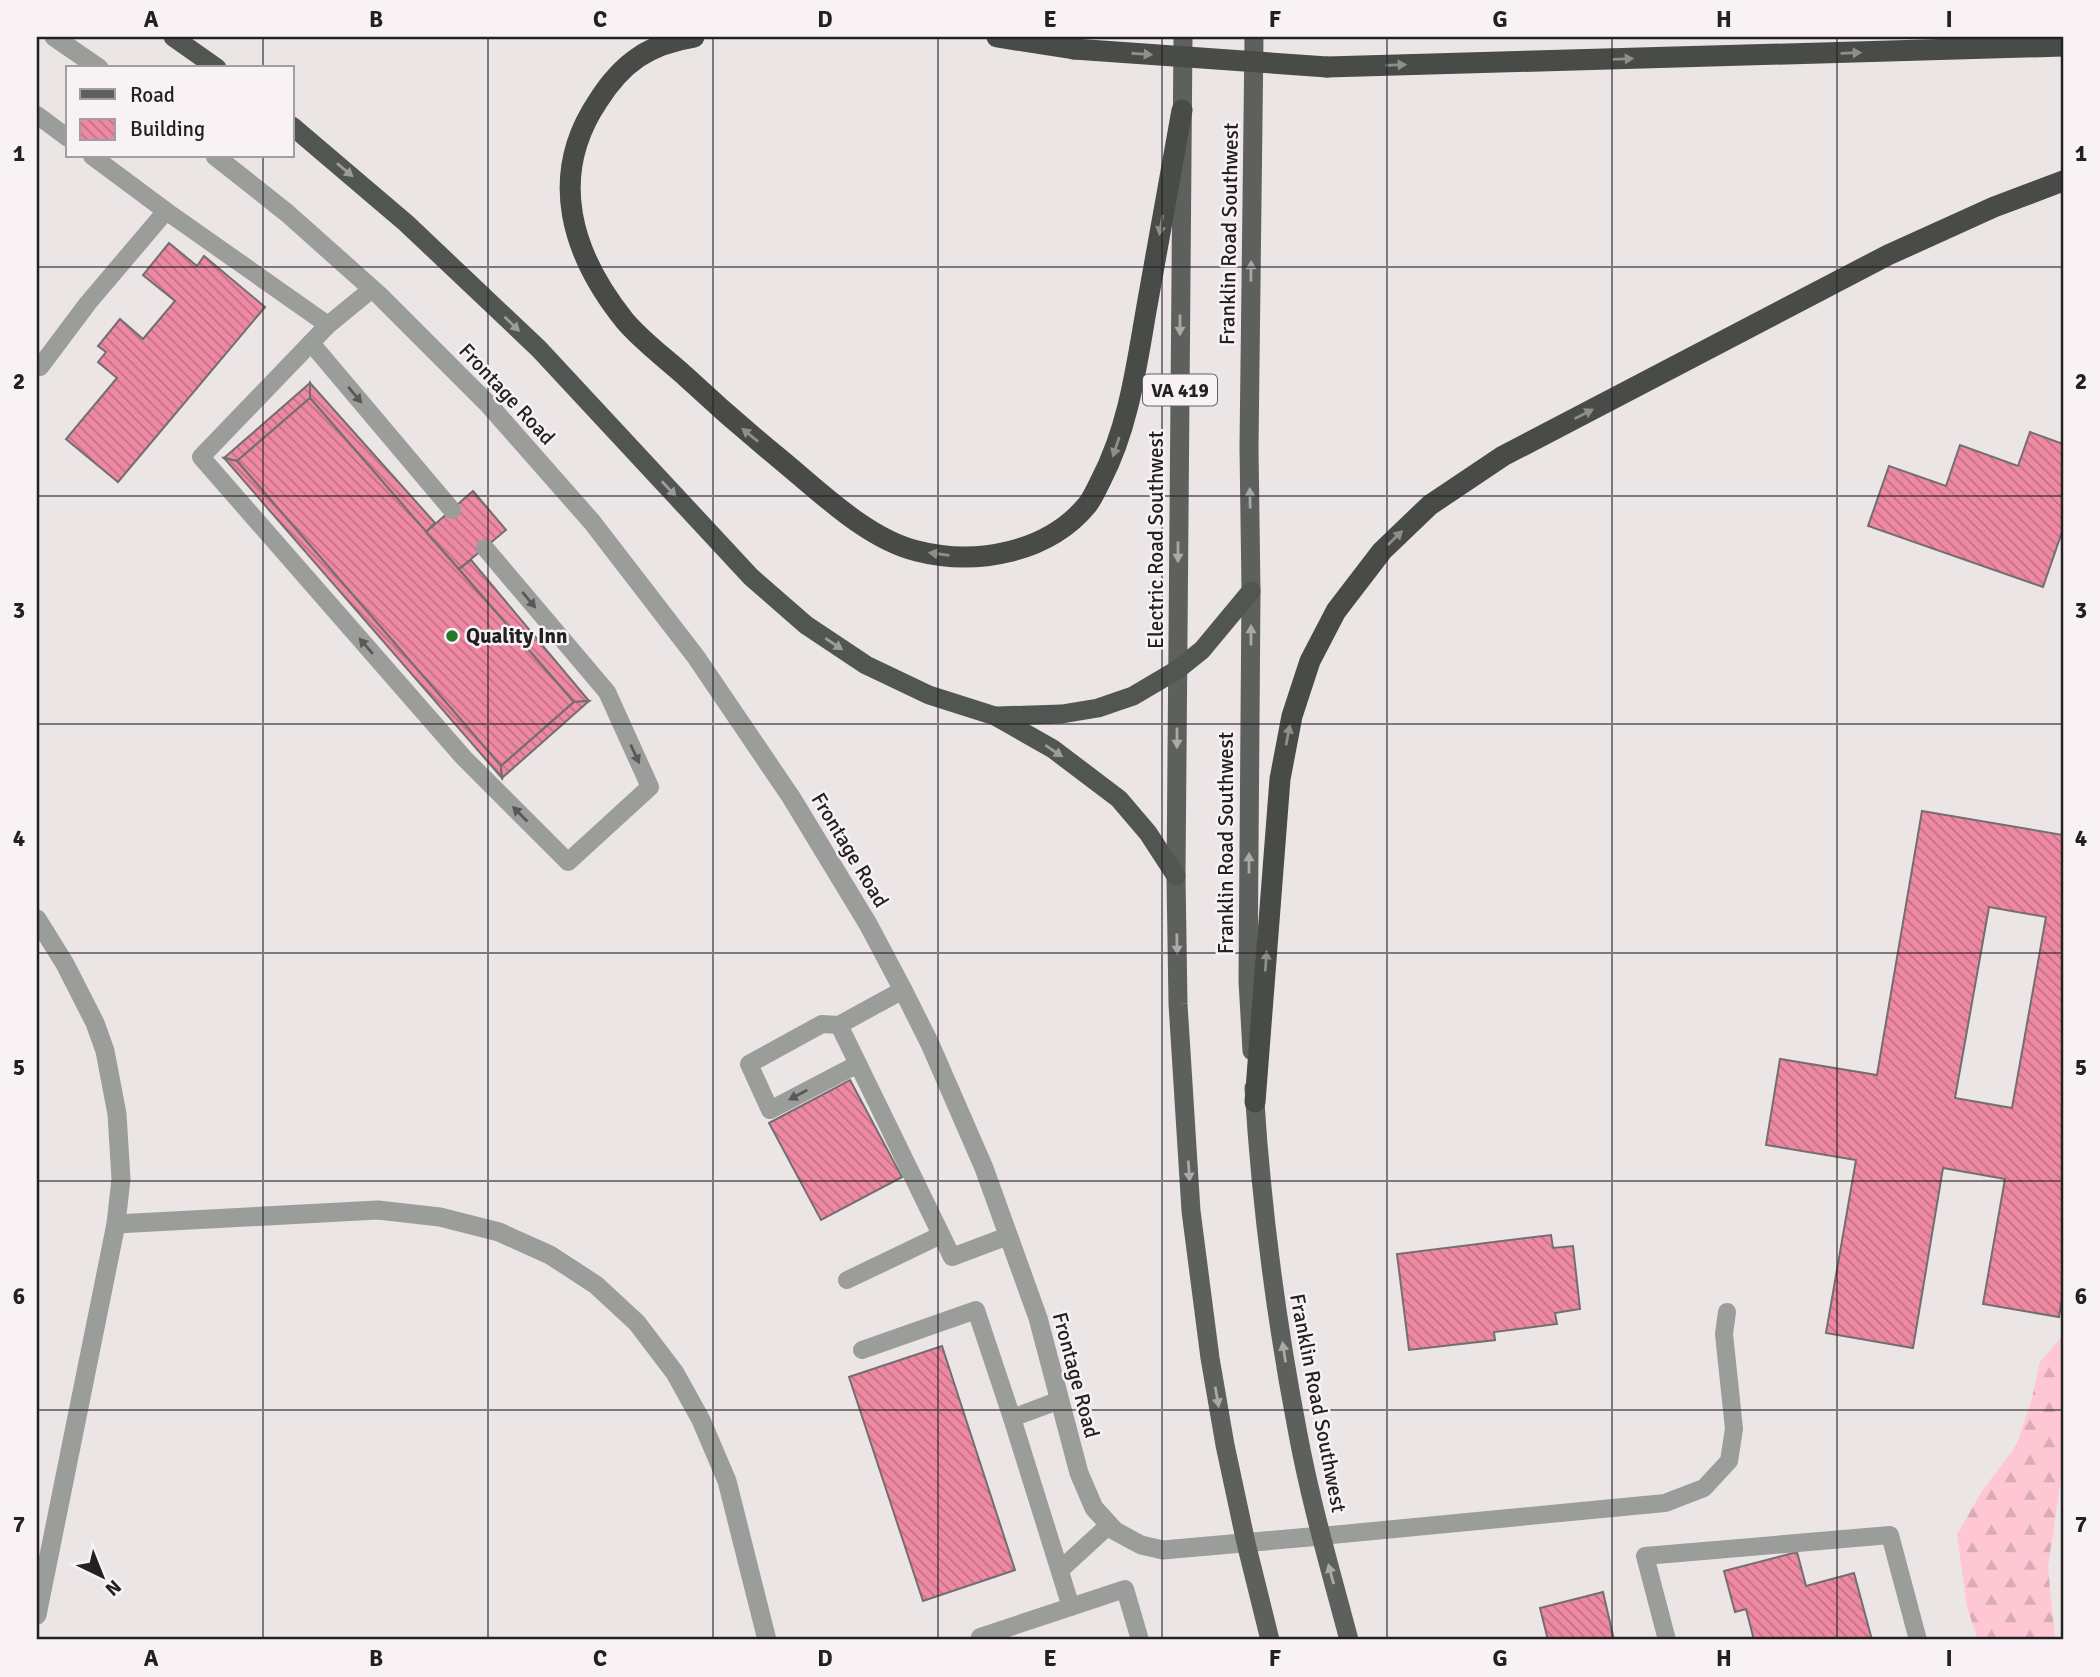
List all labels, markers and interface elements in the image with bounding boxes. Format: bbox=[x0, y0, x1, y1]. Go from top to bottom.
text: A bbox=[144, 5, 159, 34]
text: B bbox=[369, 5, 383, 34]
text: C bbox=[593, 5, 607, 34]
text: D bbox=[817, 5, 833, 34]
text: E bbox=[1043, 5, 1057, 34]
text: F bbox=[1269, 5, 1281, 34]
text: G bbox=[1492, 5, 1508, 34]
text: H bbox=[1716, 5, 1732, 34]
text: I bbox=[1945, 5, 1953, 34]
one-way arrow bbox=[1840, 47, 1862, 58]
one-way arrow bbox=[1131, 48, 1153, 59]
one-way arrow bbox=[1612, 53, 1634, 65]
one-way arrow bbox=[1385, 59, 1407, 71]
legend bbox=[66, 66, 294, 158]
text: Road bbox=[130, 82, 175, 108]
text: Building bbox=[130, 116, 205, 142]
street label: Franklin Road Southwest bbox=[1214, 123, 1244, 345]
text: 1 bbox=[13, 139, 25, 168]
text: 1 bbox=[2075, 139, 2087, 168]
one-way arrow bbox=[336, 162, 353, 177]
one-way arrow bbox=[1155, 214, 1166, 236]
one-way arrow bbox=[1245, 259, 1257, 281]
one-way arrow bbox=[1174, 314, 1186, 336]
one-way arrow bbox=[503, 315, 520, 331]
street label: Frontage Road bbox=[453, 338, 561, 450]
text: 2 bbox=[13, 367, 25, 396]
text: 2 bbox=[2075, 367, 2087, 396]
road number: VA 419 bbox=[1143, 374, 1217, 406]
one-way arrow bbox=[347, 386, 363, 404]
one-way arrow bbox=[1574, 408, 1594, 419]
one-way arrow bbox=[741, 428, 759, 442]
street label: Electric Road Southwest bbox=[1143, 431, 1169, 649]
one-way arrow bbox=[1110, 437, 1120, 458]
one-way arrow bbox=[660, 480, 676, 497]
one-way arrow bbox=[1244, 487, 1256, 509]
one-way arrow bbox=[1387, 530, 1404, 547]
one-way arrow bbox=[1172, 542, 1184, 564]
one-way arrow bbox=[928, 548, 950, 559]
one-way arrow bbox=[522, 590, 537, 608]
text: 3 bbox=[13, 596, 25, 625]
text: 3 bbox=[2075, 596, 2087, 625]
place label: Quality Inn bbox=[466, 623, 568, 649]
one-way arrow bbox=[1245, 624, 1257, 646]
marker: Quality Inn bbox=[444, 628, 460, 644]
one-way arrow bbox=[358, 637, 374, 655]
one-way arrow bbox=[825, 637, 843, 651]
one-way arrow bbox=[1283, 724, 1294, 746]
one-way arrow bbox=[1171, 728, 1183, 750]
street label: Franklin Road Southwest bbox=[1213, 732, 1239, 954]
one-way arrow bbox=[629, 744, 641, 764]
one-way arrow bbox=[1045, 744, 1063, 758]
street label: Frontage Road bbox=[806, 788, 894, 912]
one-way arrow bbox=[511, 805, 528, 822]
text: 4 bbox=[13, 824, 25, 853]
text: 4 bbox=[2075, 824, 2087, 853]
one-way arrow bbox=[1243, 851, 1255, 873]
one-way arrow bbox=[1171, 933, 1183, 955]
one-way arrow bbox=[1261, 950, 1272, 972]
text: 5 bbox=[13, 1053, 25, 1082]
text: 5 bbox=[2075, 1053, 2087, 1082]
one-way arrow bbox=[787, 1089, 807, 1101]
one-way arrow bbox=[1183, 1160, 1194, 1182]
text: 6 bbox=[13, 1282, 25, 1311]
text: 6 bbox=[2075, 1282, 2087, 1311]
street label: Franklin Road Southwest bbox=[1284, 1291, 1352, 1515]
street label: Frontage Road bbox=[1047, 1309, 1105, 1441]
one-way arrow bbox=[1278, 1341, 1289, 1363]
one-way arrow bbox=[1212, 1386, 1223, 1408]
text: 7 bbox=[13, 1510, 25, 1539]
text: 7 bbox=[2075, 1510, 2087, 1539]
north arrow bbox=[66, 1540, 136, 1610]
one-way arrow bbox=[1325, 1563, 1336, 1585]
text: N bbox=[100, 1574, 126, 1601]
text: A bbox=[144, 1644, 159, 1673]
text: B bbox=[369, 1644, 383, 1673]
text: C bbox=[593, 1644, 607, 1673]
text: D bbox=[817, 1644, 833, 1673]
text: E bbox=[1043, 1644, 1057, 1673]
text: F bbox=[1269, 1644, 1281, 1673]
text: G bbox=[1492, 1644, 1508, 1673]
text: H bbox=[1716, 1644, 1732, 1673]
text: I bbox=[1945, 1644, 1953, 1673]

